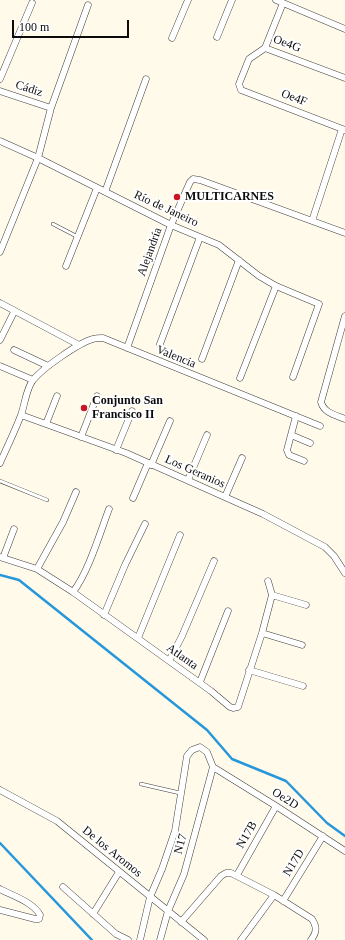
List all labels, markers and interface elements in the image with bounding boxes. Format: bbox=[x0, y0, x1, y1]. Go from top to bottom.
scale bar bbox=[14, 12, 131, 38]
text: 100 m bbox=[19, 20, 49, 34]
street label: Oe4G bbox=[271, 32, 303, 56]
street label: Cádiz bbox=[13, 78, 45, 100]
street label: Oe4F bbox=[279, 87, 309, 109]
street label: Río de Janeiro bbox=[132, 188, 200, 230]
place label: MULTICARNES bbox=[185, 190, 274, 204]
marker: MULTICARNES bbox=[172, 192, 182, 202]
street label: Alejandría bbox=[135, 226, 165, 278]
street label: Valencia bbox=[154, 343, 198, 371]
place label: Conjunto San Francisco II bbox=[92, 394, 163, 422]
marker: Conjunto San Francisco II bbox=[79, 403, 89, 413]
street label: Los Geranios bbox=[163, 452, 227, 492]
street label: Atlanta bbox=[163, 641, 201, 673]
street label: Oe2D bbox=[269, 785, 301, 813]
street label: N17B bbox=[234, 819, 260, 851]
street label: De los Aromos bbox=[79, 824, 145, 880]
street label: N17 bbox=[171, 832, 191, 856]
street label: N17D bbox=[280, 847, 308, 879]

